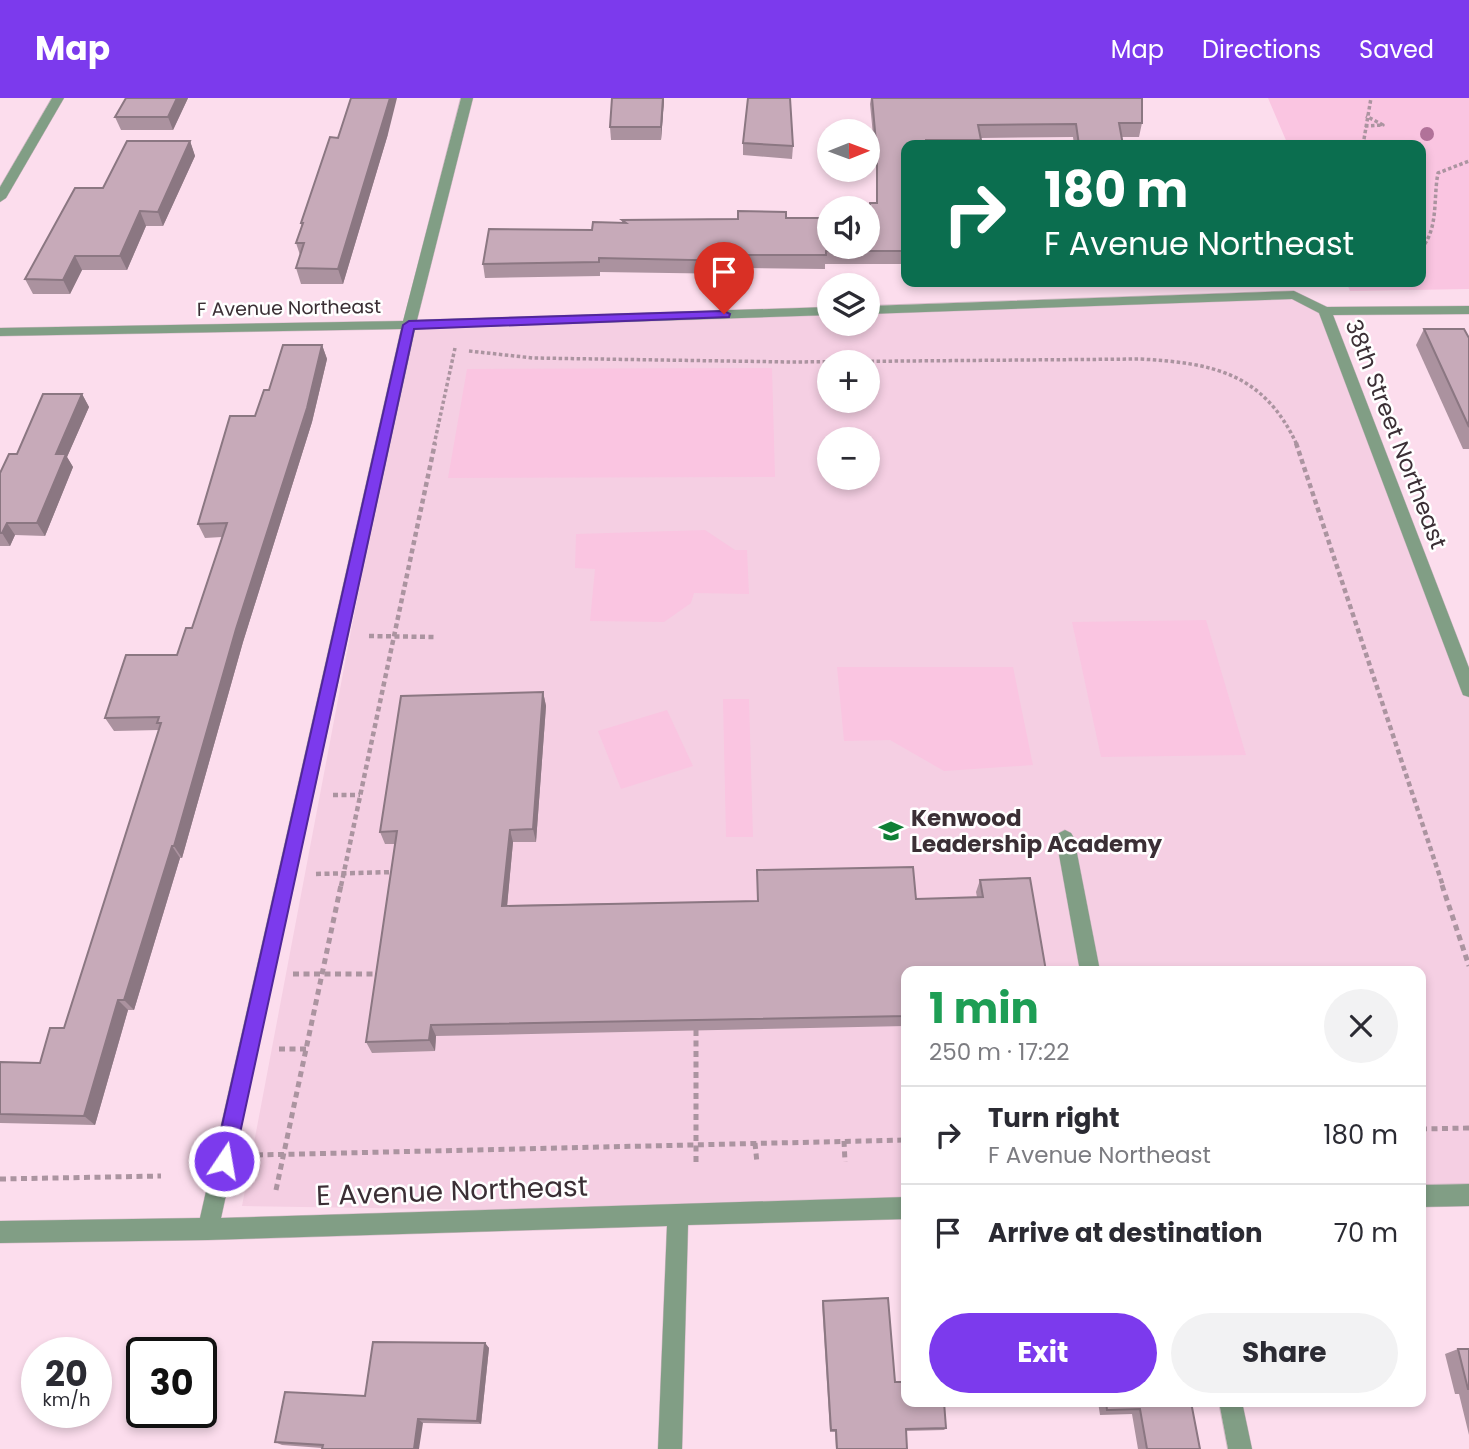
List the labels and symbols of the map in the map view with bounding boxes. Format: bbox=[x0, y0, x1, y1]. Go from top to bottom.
north arrow bbox=[817, 119, 880, 182]
pin bbox=[694, 242, 754, 314]
street label: F Avenue Northeast bbox=[197, 293, 381, 323]
street label: 38th Street Northeast bbox=[1337, 315, 1455, 553]
place label: Kenwood Leadership Academy bbox=[911, 802, 1163, 860]
school or university icon: Kenwood Leadership Academy bbox=[877, 817, 905, 845]
position arrow bbox=[187, 1124, 261, 1198]
street label: E Avenue Northeast bbox=[316, 1167, 588, 1215]
speed limit sign: 30 bbox=[126, 1337, 217, 1428]

